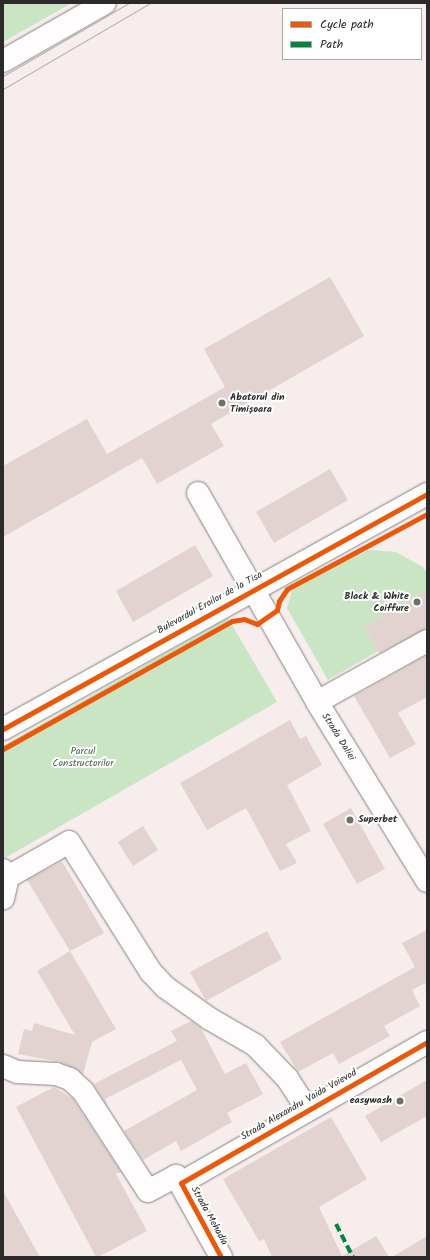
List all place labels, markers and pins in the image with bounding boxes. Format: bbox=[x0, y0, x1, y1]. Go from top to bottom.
place label: Abatorul din Timișoara bbox=[230, 391, 285, 414]
marker: Abatorul din Timișoara bbox=[217, 398, 227, 408]
place label: Black & White Coiffure bbox=[344, 590, 409, 614]
marker: Black & White Coiffure bbox=[412, 597, 422, 607]
place label: Superbet bbox=[358, 814, 397, 826]
marker: Superbet bbox=[345, 815, 355, 825]
place label: easywash bbox=[350, 1095, 392, 1107]
marker: easywash bbox=[395, 1096, 405, 1106]

